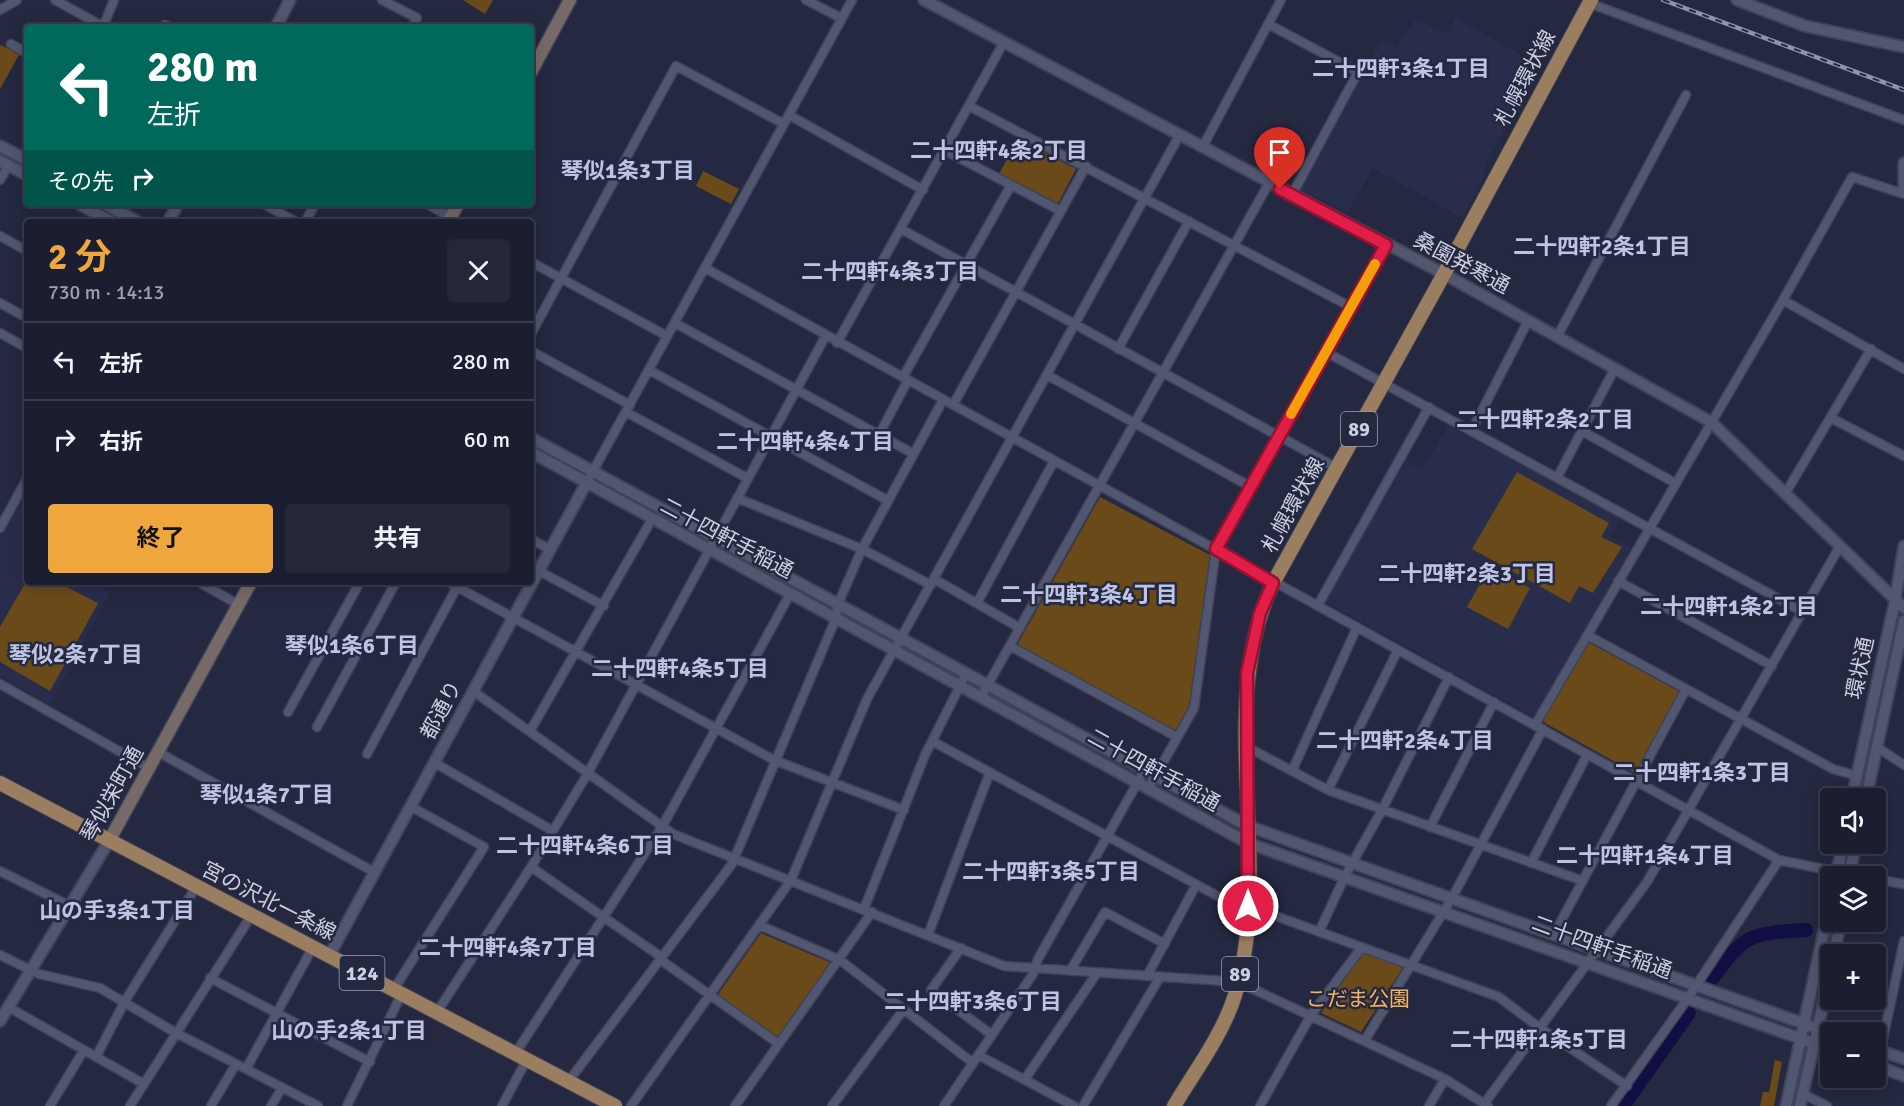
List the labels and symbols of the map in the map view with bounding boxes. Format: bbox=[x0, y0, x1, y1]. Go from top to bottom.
street label: 札幌環状線 bbox=[1489, 26, 1561, 130]
district label: 二十四軒3条1丁目 bbox=[1312, 55, 1490, 82]
pin bbox=[1254, 127, 1305, 189]
district label: 二十四軒4条2丁目 bbox=[910, 137, 1088, 164]
district label: 琴似1条3丁目 bbox=[561, 157, 695, 184]
street label: 桑園発寒通 bbox=[1410, 227, 1514, 299]
district label: 二十四軒2条1丁目 bbox=[1513, 233, 1691, 260]
district label: 二十四軒4条3丁目 bbox=[801, 258, 979, 285]
district label: 二十四軒2条2丁目 bbox=[1456, 406, 1634, 433]
road number: 89 bbox=[1341, 412, 1377, 446]
district label: 二十四軒4条4丁目 bbox=[716, 428, 894, 455]
street label: 札幌環状線 bbox=[1256, 453, 1330, 557]
street label: 二十四軒手稲通 bbox=[656, 492, 798, 584]
district label: 二十四軒2条3丁目 bbox=[1378, 560, 1556, 587]
district label: 二十四軒3条4丁目 bbox=[1000, 581, 1178, 608]
district label: 二十四軒1条2丁目 bbox=[1640, 593, 1818, 620]
district label: 琴似1条6丁目 bbox=[285, 632, 419, 659]
street label: 環状通 bbox=[1841, 634, 1879, 702]
district label: 琴似2条7丁目 bbox=[9, 641, 143, 668]
district label: 二十四軒4条5丁目 bbox=[591, 655, 769, 682]
street label: 都通り bbox=[415, 676, 467, 744]
street label: 二十四軒手稲通 bbox=[1083, 723, 1225, 817]
district label: 二十四軒2条4丁目 bbox=[1316, 727, 1494, 754]
street label: 琴似栄町通 bbox=[75, 742, 149, 846]
district label: 二十四軒1条3丁目 bbox=[1613, 759, 1791, 786]
district label: 琴似1条7丁目 bbox=[200, 781, 334, 808]
district label: 二十四軒4条6丁目 bbox=[496, 832, 674, 859]
district label: 二十四軒1条4丁目 bbox=[1556, 842, 1734, 869]
street label: 宮の沢北一条線 bbox=[198, 856, 340, 946]
district label: 二十四軒3条5丁目 bbox=[962, 858, 1140, 885]
position arrow bbox=[1216, 874, 1280, 938]
district label: 山の手3条1丁目 bbox=[39, 897, 195, 924]
street label: 二十四軒手稲通 bbox=[1528, 910, 1676, 984]
district label: 二十四軒4条7丁目 bbox=[419, 934, 597, 961]
road number: 124 bbox=[340, 956, 385, 990]
road number: 89 bbox=[1222, 957, 1258, 991]
park label: こだま公園 bbox=[1306, 986, 1410, 1012]
district label: 二十四軒3条6丁目 bbox=[884, 988, 1062, 1015]
district label: 山の手2条1丁目 bbox=[271, 1017, 427, 1044]
district label: 二十四軒1条5丁目 bbox=[1450, 1026, 1628, 1053]

